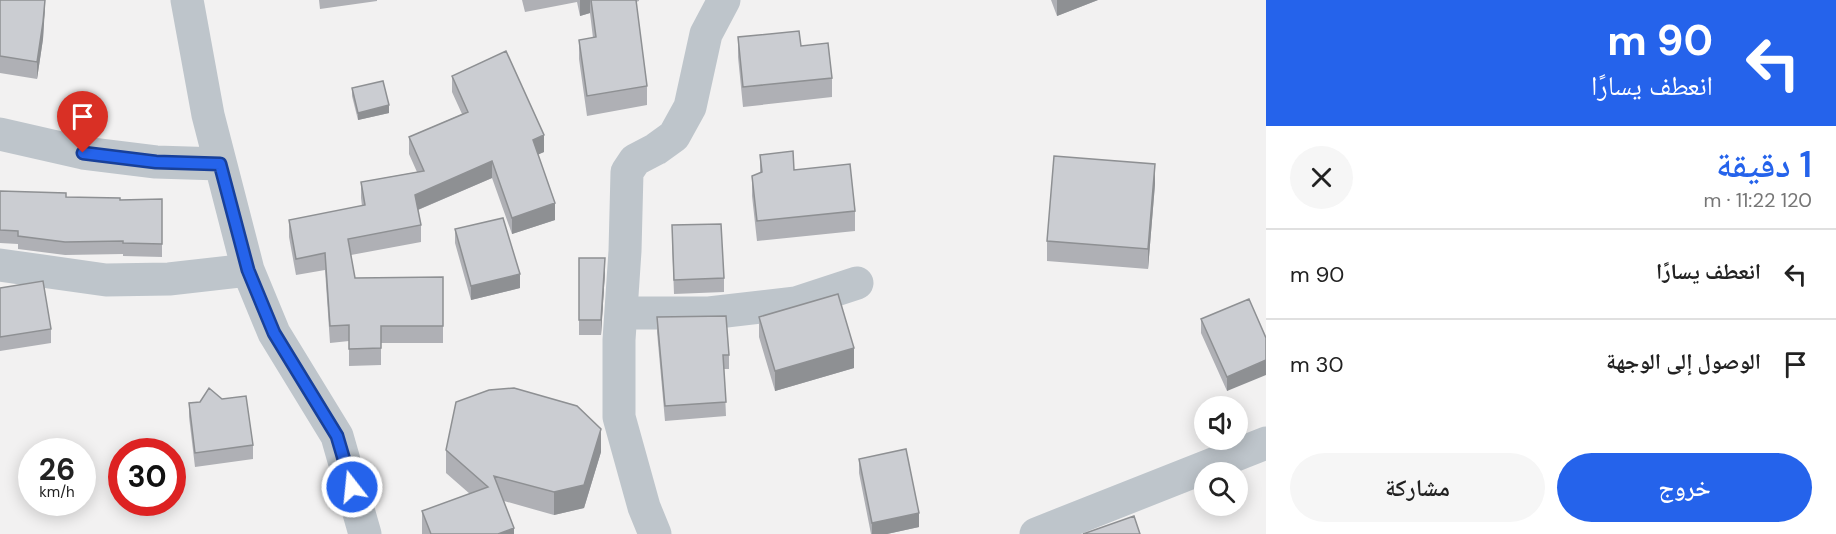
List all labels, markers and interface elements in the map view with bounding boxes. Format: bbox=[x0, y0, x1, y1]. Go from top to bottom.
text: 90 m bbox=[1607, 13, 1713, 68]
icon: left bbox=[1734, 24, 1812, 102]
text: انعطف يسارًا bbox=[1591, 68, 1713, 103]
pin bbox=[57, 91, 108, 153]
icon: arrive bbox=[66, 100, 99, 133]
text: 1 دقيقة bbox=[1716, 141, 1812, 188]
button: close bbox=[1290, 146, 1353, 209]
text: 120 m · 11:22 bbox=[1703, 187, 1812, 213]
text: انعطف يسارًا bbox=[1656, 257, 1761, 286]
icon: left bbox=[1779, 258, 1812, 291]
text: 90 m bbox=[1290, 260, 1344, 289]
text: الوصول إلى الوجهة bbox=[1606, 347, 1761, 376]
icon: arrive bbox=[1779, 348, 1812, 381]
text: 30 m bbox=[1290, 350, 1344, 379]
map controls bbox=[1194, 396, 1248, 516]
button: sound bbox=[1194, 396, 1248, 450]
speed limit sign: 30 bbox=[108, 438, 186, 516]
text: 26 bbox=[39, 450, 75, 489]
button: مشاركة bbox=[1290, 453, 1545, 522]
button: خروج bbox=[1557, 453, 1812, 522]
position arrow bbox=[320, 455, 384, 519]
button: search bbox=[1194, 462, 1248, 516]
text: km/h bbox=[39, 482, 75, 502]

